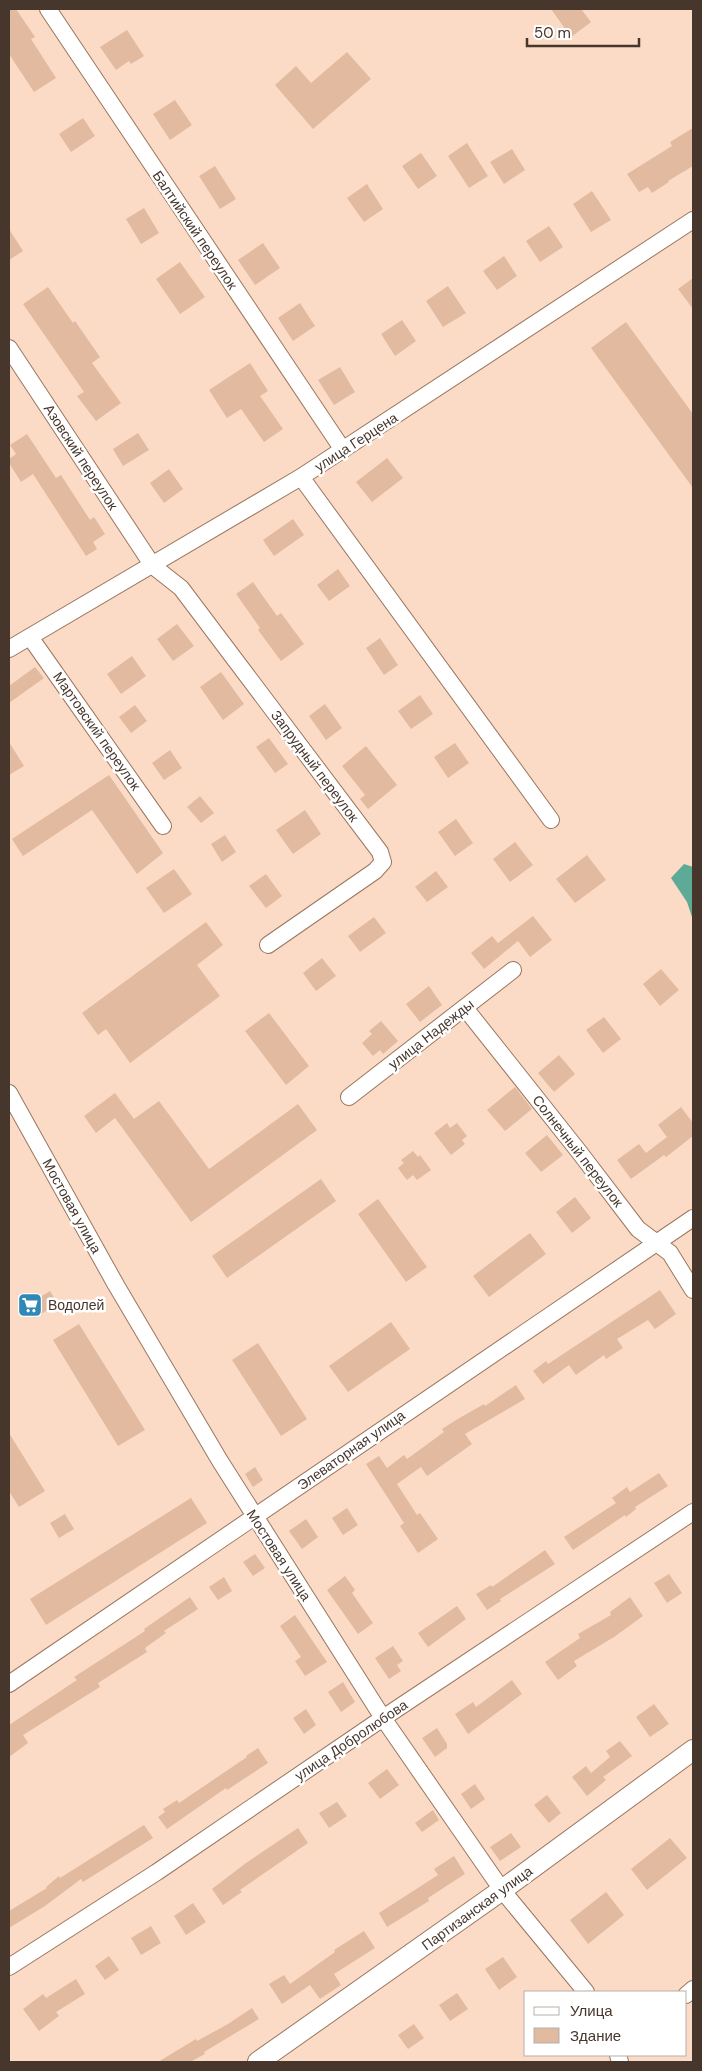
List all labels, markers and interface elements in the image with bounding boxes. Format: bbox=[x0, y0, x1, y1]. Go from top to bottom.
scale bar bbox=[527, 15, 640, 47]
text: 50 m bbox=[534, 23, 571, 43]
street label: Балтийский переулок bbox=[149, 167, 242, 294]
street label: Азовский переулок bbox=[40, 401, 122, 514]
street label: улица Герцена bbox=[311, 408, 401, 476]
street label: Мартовский переулок bbox=[49, 668, 145, 794]
street label: Запрудный переулок bbox=[267, 707, 363, 826]
street label: улица Надежды bbox=[385, 995, 477, 1073]
street label: Солнечный переулок bbox=[529, 1091, 628, 1211]
street label: Мостовая улица bbox=[39, 1155, 106, 1257]
supermarket icon: Водолей bbox=[17, 1292, 43, 1318]
place label: Водолей bbox=[48, 1296, 104, 1314]
street label: Элеваторная улица bbox=[294, 1406, 409, 1494]
street label: Мостовая улица bbox=[243, 1506, 315, 1604]
street label: улица Добролюбова bbox=[291, 1695, 411, 1784]
street label: Партизанская улица bbox=[418, 1862, 536, 1954]
legend bbox=[524, 1991, 687, 2056]
text: Улица bbox=[570, 2001, 613, 2021]
text: Здание bbox=[570, 2026, 621, 2046]

